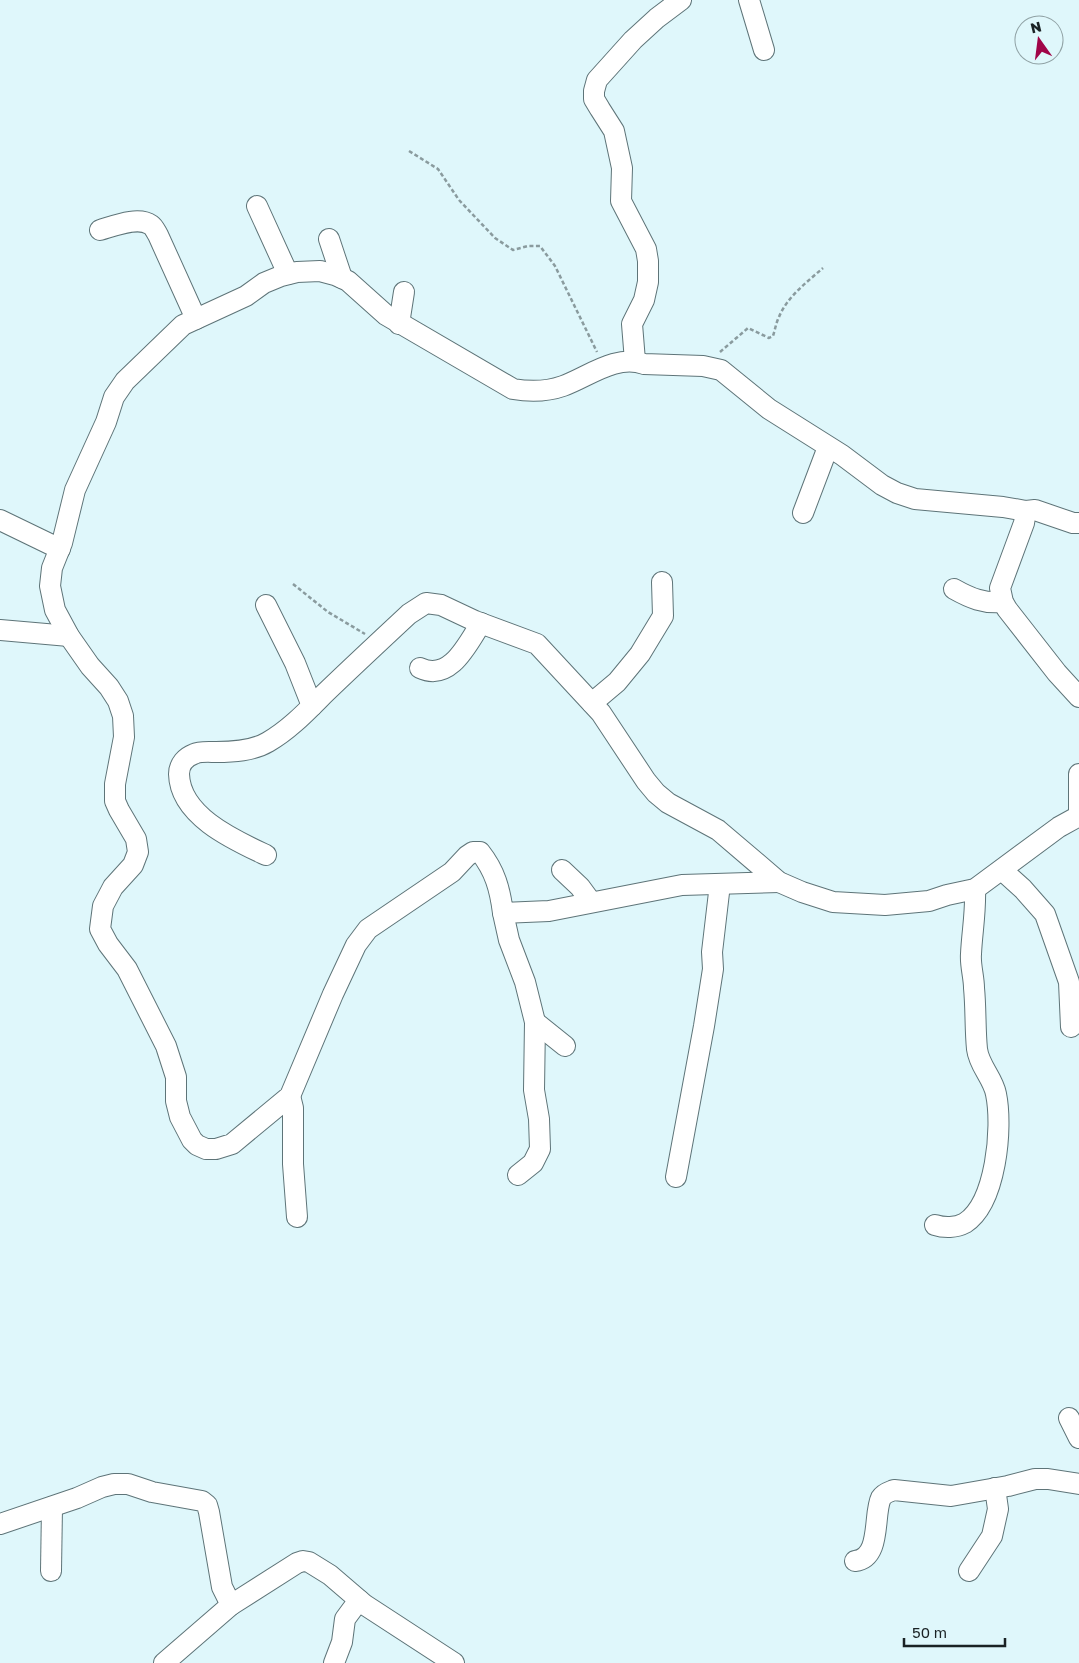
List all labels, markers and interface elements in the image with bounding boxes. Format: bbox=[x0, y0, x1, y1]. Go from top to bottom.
north arrow bbox=[1014, 15, 1064, 65]
text: N bbox=[1029, 17, 1043, 36]
scale bar bbox=[904, 1616, 1005, 1648]
text: 50 m bbox=[912, 1623, 947, 1641]

